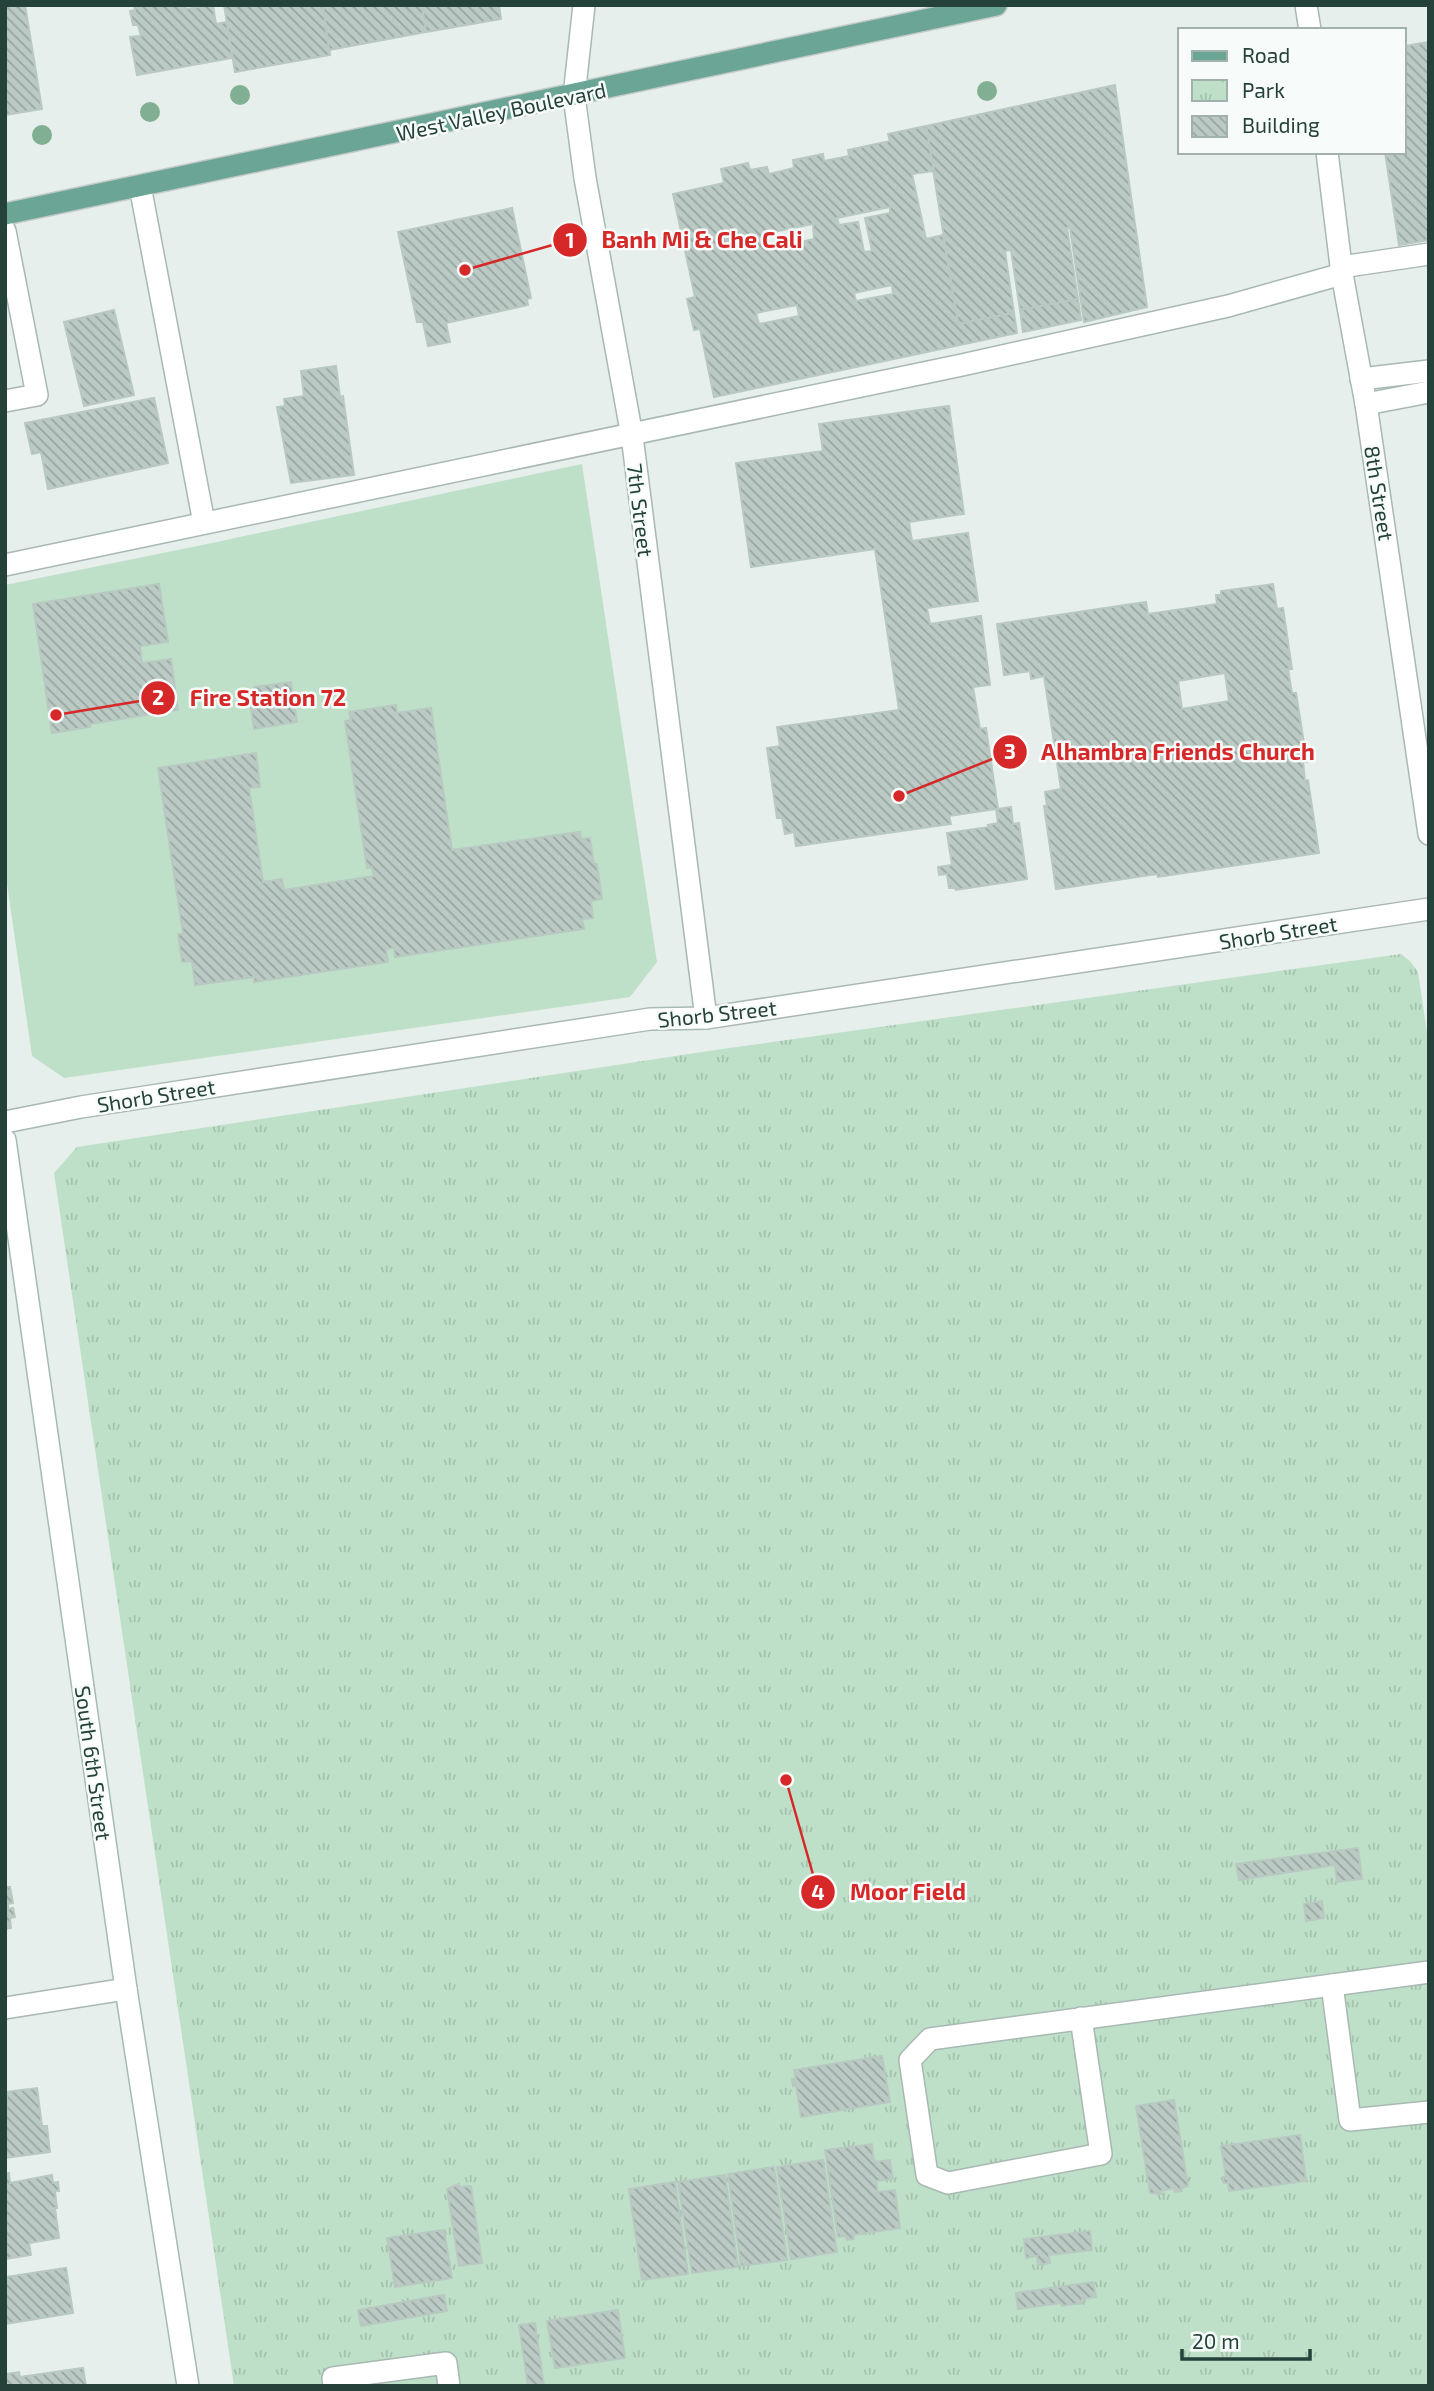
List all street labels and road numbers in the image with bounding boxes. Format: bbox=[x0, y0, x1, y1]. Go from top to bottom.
street label: West Valley Boulevard bbox=[394, 77, 608, 145]
street label: 8th Street bbox=[1360, 444, 1400, 542]
street label: 7th Street bbox=[623, 462, 659, 558]
street label: Shorb Street bbox=[1217, 910, 1339, 954]
street label: Shorb Street bbox=[656, 994, 778, 1032]
street label: Shorb Street bbox=[95, 1073, 217, 1117]
street label: South 6th Street bbox=[71, 1684, 117, 1842]

